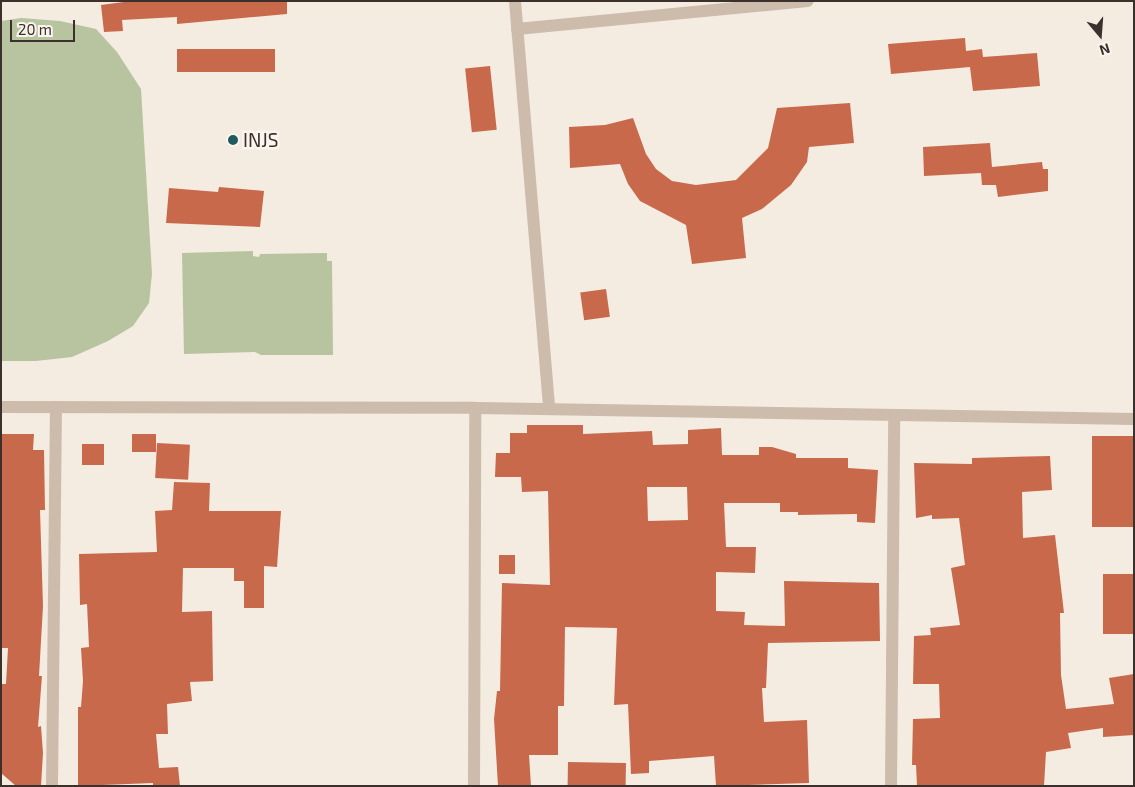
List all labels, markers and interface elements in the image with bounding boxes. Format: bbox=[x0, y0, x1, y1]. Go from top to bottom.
scale bar bbox=[12, 10, 78, 42]
north arrow bbox=[1075, 10, 1125, 60]
text: 20 m bbox=[18, 20, 52, 38]
text: N bbox=[1097, 40, 1112, 59]
place label: INJS bbox=[243, 129, 278, 151]
marker: INJS bbox=[227, 134, 239, 146]

